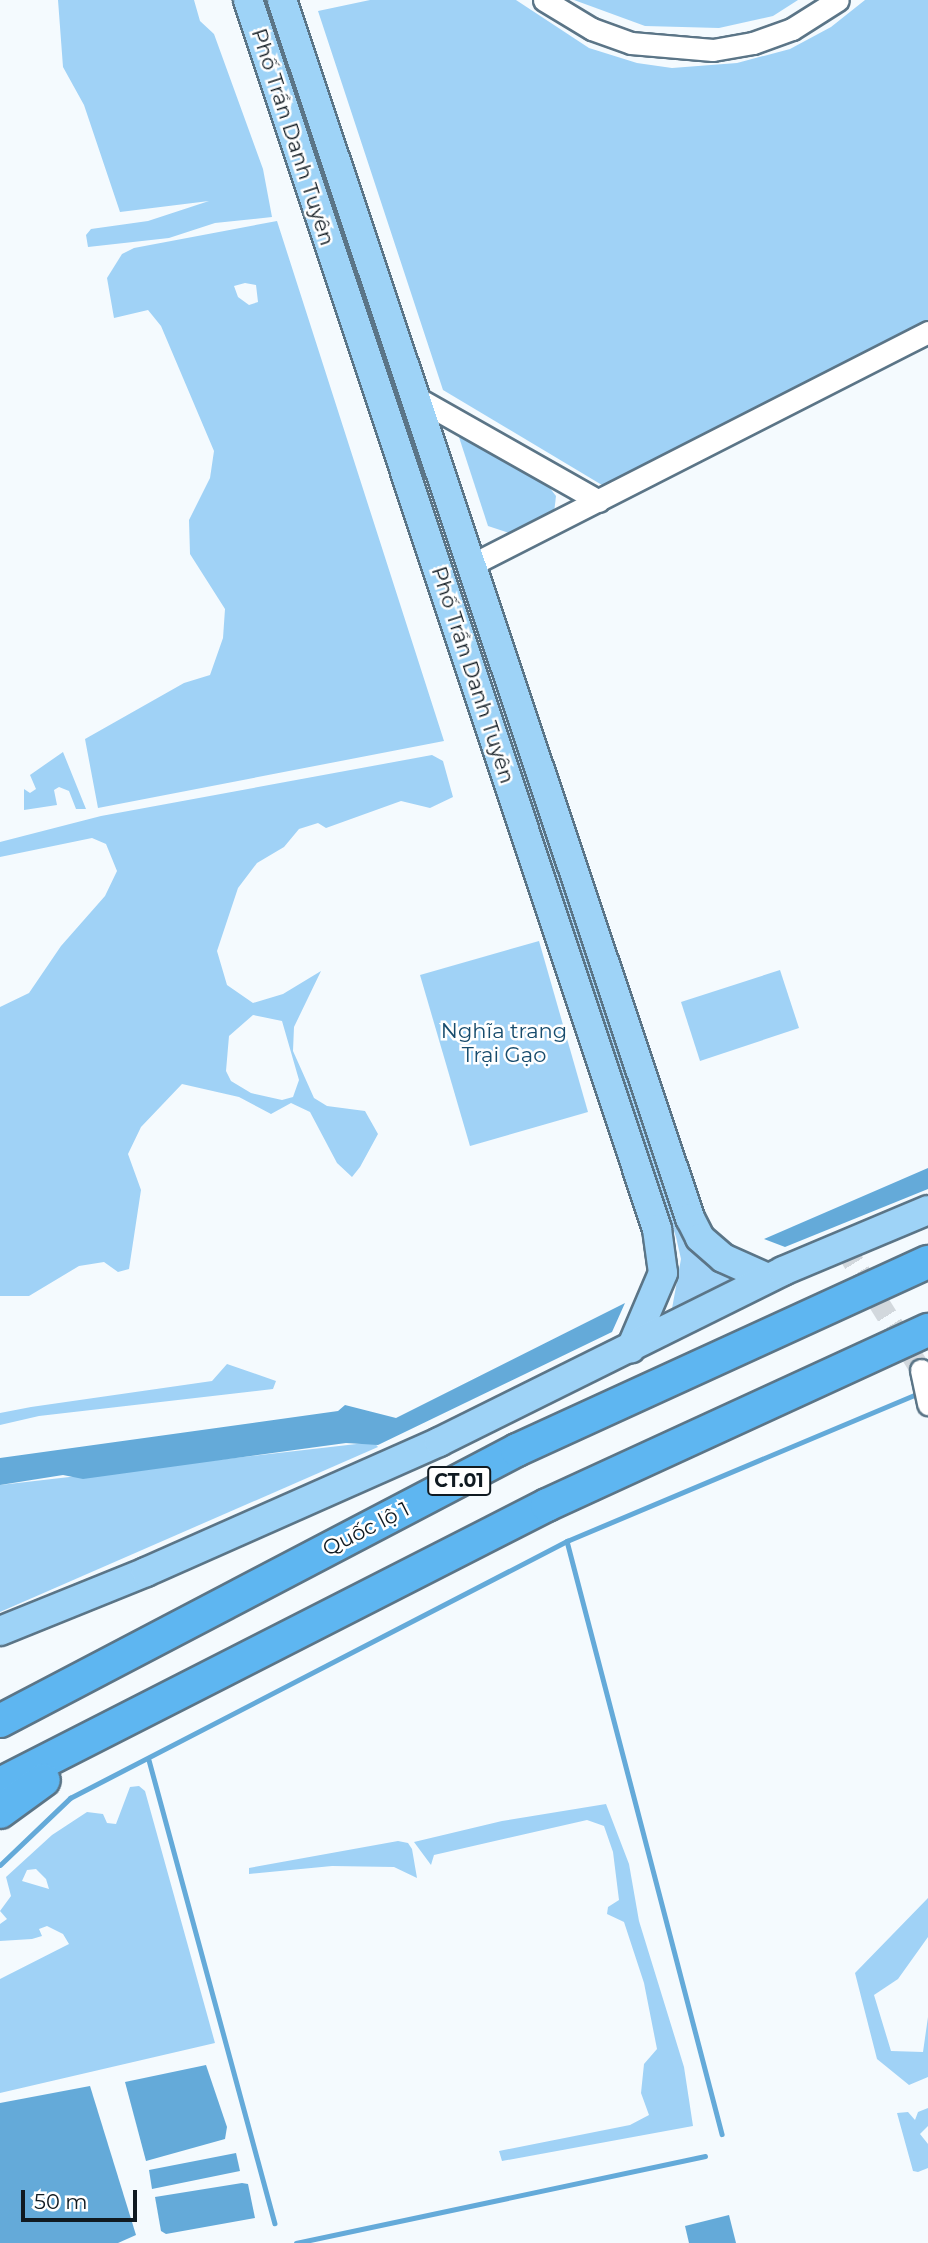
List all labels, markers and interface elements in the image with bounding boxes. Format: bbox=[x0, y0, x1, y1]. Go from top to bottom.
street label: Phố Trần Danh Tuyên bbox=[246, 25, 340, 249]
street label: Phố Trần Danh Tuyên bbox=[426, 563, 520, 787]
park label: Nghĩa trang Trại Gạo bbox=[441, 1018, 567, 1068]
road number: CT.01 bbox=[426, 1466, 492, 1497]
street label: Quốc lộ 1 bbox=[318, 1496, 414, 1562]
scale bar bbox=[24, 2176, 140, 2220]
text: 50 m bbox=[34, 2189, 88, 2214]

